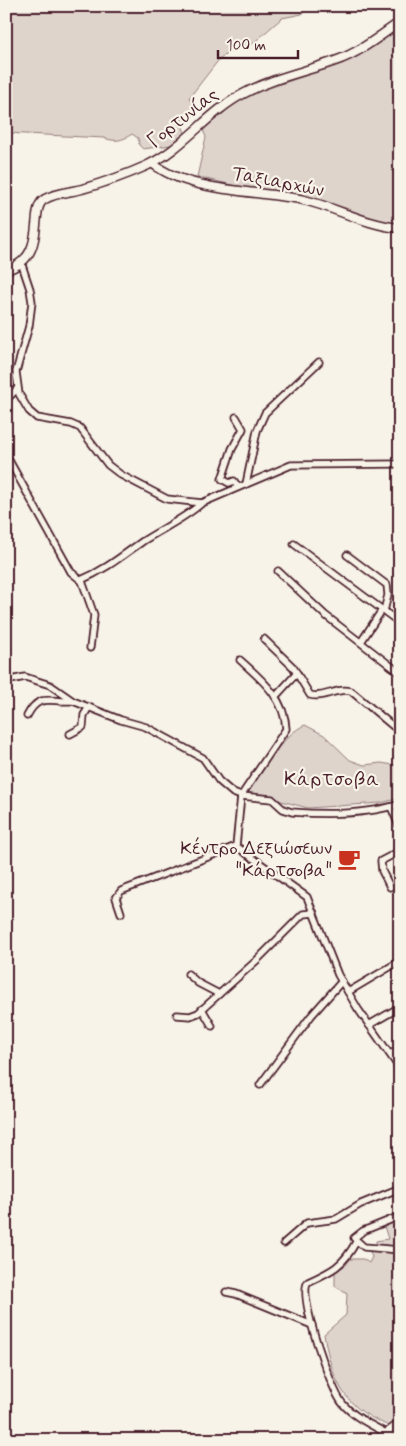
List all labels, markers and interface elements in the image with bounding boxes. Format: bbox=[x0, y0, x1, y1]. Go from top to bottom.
scale bar bbox=[218, 28, 298, 60]
text: 100 m bbox=[226, 36, 266, 56]
street label: Γορτυνίας bbox=[142, 82, 224, 154]
street label: Ταξιαρχών bbox=[230, 161, 326, 203]
district label: Κάρτσοβα bbox=[284, 766, 380, 793]
place label: Κέντρο Δεξιώσεων "Κάρτσοβα" bbox=[180, 836, 332, 883]
cafe icon: Κέντρο Δεξιώσεων "Κάρτσοβα" bbox=[336, 846, 362, 872]

